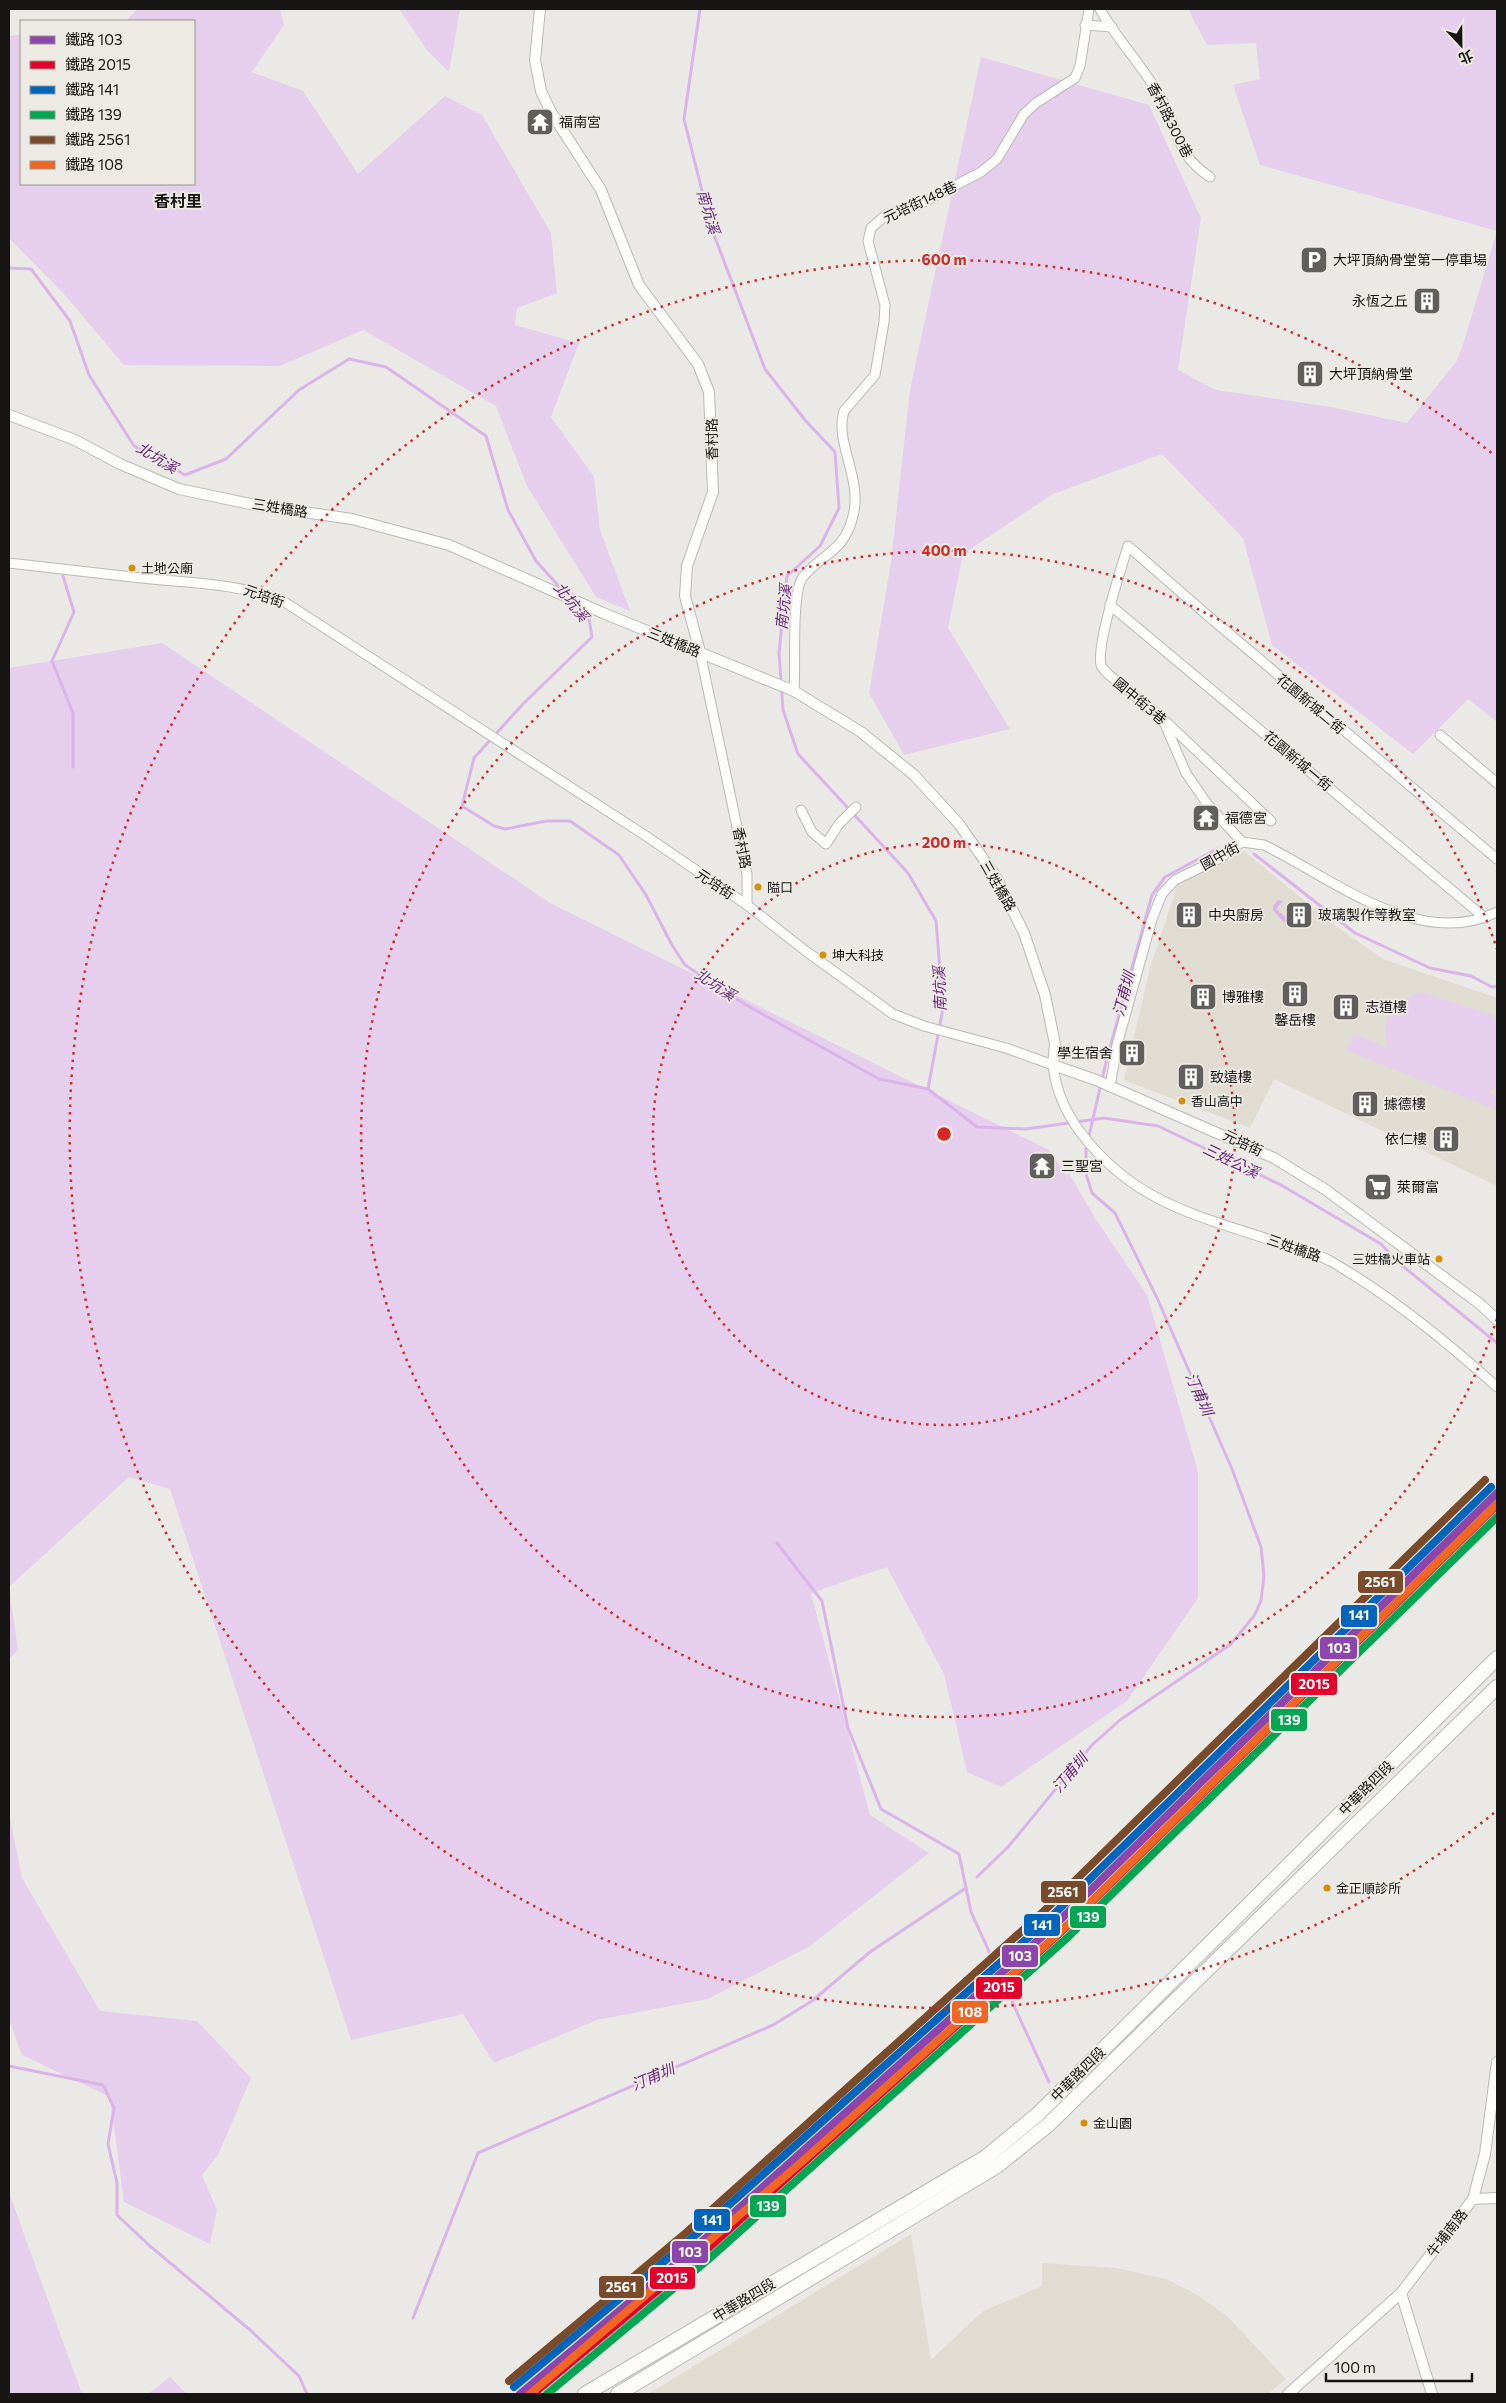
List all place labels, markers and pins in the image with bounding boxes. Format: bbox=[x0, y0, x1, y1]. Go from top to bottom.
temple icon: 福南宮 bbox=[525, 107, 555, 137]
place label: 福南宮 bbox=[559, 113, 601, 130]
parking icon: 大坪頂納骨堂第一停車場 bbox=[1299, 245, 1329, 275]
place label: 大坪頂納骨堂第一停車場 bbox=[1333, 251, 1487, 268]
building icon: 永恆之丘 bbox=[1412, 286, 1442, 316]
place label: 永恆之丘 bbox=[1352, 292, 1408, 309]
building icon: 大坪頂納骨堂 bbox=[1295, 359, 1325, 389]
place label: 大坪頂納骨堂 bbox=[1329, 365, 1413, 382]
place label: 土地公廟 bbox=[141, 560, 193, 576]
marker: 土地公廟 bbox=[127, 563, 137, 573]
temple icon: 福德宮 bbox=[1191, 803, 1221, 833]
place label: 福德宮 bbox=[1225, 809, 1267, 826]
place label: 隘口 bbox=[767, 879, 793, 895]
marker: 隘口 bbox=[753, 882, 763, 892]
building icon: 中央廚房 bbox=[1174, 900, 1204, 930]
building icon: 玻璃製作等教室 bbox=[1284, 900, 1314, 930]
place label: 中央廚房 bbox=[1208, 906, 1264, 923]
place label: 玻璃製作等教室 bbox=[1318, 906, 1416, 923]
place label: 坤大科技 bbox=[832, 947, 884, 963]
marker: 坤大科技 bbox=[818, 950, 828, 960]
building icon: 馨岳樓 bbox=[1280, 979, 1310, 1009]
building icon: 博雅樓 bbox=[1188, 982, 1218, 1012]
place label: 博雅樓 bbox=[1222, 988, 1264, 1005]
building icon: 志道樓 bbox=[1331, 992, 1361, 1022]
place label: 志道樓 bbox=[1365, 998, 1407, 1015]
place label: 馨岳樓 bbox=[1274, 1011, 1316, 1028]
building icon: 學生宿舍 bbox=[1117, 1038, 1147, 1068]
place label: 學生宿舍 bbox=[1057, 1044, 1113, 1061]
building icon: 致遠樓 bbox=[1176, 1062, 1206, 1092]
place label: 致遠樓 bbox=[1210, 1068, 1252, 1085]
building icon: 據德樓 bbox=[1350, 1089, 1380, 1119]
place label: 香山高中 bbox=[1191, 1093, 1243, 1109]
place label: 據德樓 bbox=[1384, 1095, 1426, 1112]
marker: 香山高中 bbox=[1177, 1096, 1187, 1106]
building icon: 依仁樓 bbox=[1431, 1124, 1461, 1154]
centre of rings bbox=[935, 1125, 953, 1143]
place label: 依仁樓 bbox=[1385, 1130, 1427, 1147]
temple icon: 三聖宮 bbox=[1027, 1151, 1057, 1181]
place label: 三聖宮 bbox=[1061, 1157, 1103, 1174]
supermarket icon: 萊爾富 bbox=[1363, 1172, 1393, 1202]
place label: 萊爾富 bbox=[1397, 1178, 1439, 1195]
place label: 三姓橋火車站 bbox=[1352, 1251, 1430, 1267]
marker: 三姓橋火車站 bbox=[1434, 1254, 1444, 1264]
place label: 金正順診所 bbox=[1336, 1880, 1401, 1896]
marker: 金正順診所 bbox=[1322, 1883, 1332, 1893]
place label: 金山園 bbox=[1093, 2115, 1132, 2131]
marker: 金山園 bbox=[1079, 2118, 1089, 2128]

